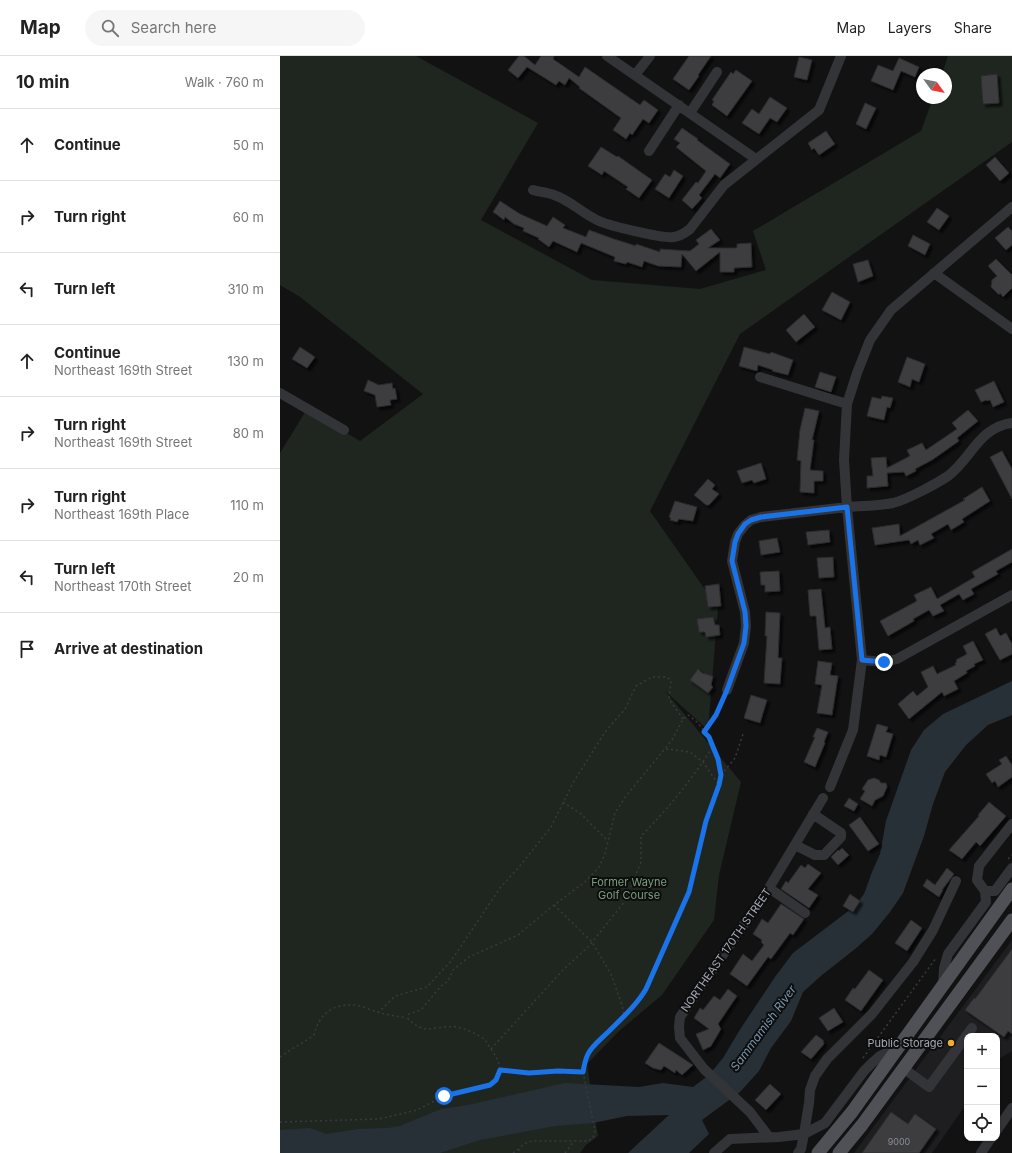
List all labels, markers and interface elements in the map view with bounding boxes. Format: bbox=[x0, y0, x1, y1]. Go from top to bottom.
search box bbox=[85, 10, 365, 46]
text: Map bbox=[20, 16, 61, 39]
icon: search bbox=[99, 17, 121, 39]
text: Search here bbox=[131, 18, 216, 37]
text: Map bbox=[837, 19, 866, 36]
text: Layers bbox=[888, 19, 932, 36]
text: Share bbox=[954, 19, 992, 36]
north arrow bbox=[916, 68, 952, 104]
text: 10 min bbox=[16, 72, 70, 92]
text: Walk · 760 m bbox=[185, 74, 264, 90]
icon: ahead bbox=[16, 134, 38, 156]
text: Continue bbox=[54, 135, 121, 154]
text: 50 m bbox=[233, 137, 264, 153]
icon: right bbox=[16, 206, 38, 228]
text: Turn right bbox=[54, 207, 126, 226]
text: 60 m bbox=[233, 209, 264, 225]
icon: left bbox=[16, 278, 38, 300]
text: Turn left bbox=[54, 279, 115, 298]
text: 310 m bbox=[227, 281, 264, 297]
text: Continue bbox=[54, 343, 121, 362]
icon: ahead bbox=[16, 350, 38, 372]
text: 130 m bbox=[227, 353, 264, 369]
text: Northeast 169th Street bbox=[54, 362, 192, 378]
text: Turn right bbox=[54, 415, 126, 434]
icon: right bbox=[16, 422, 38, 444]
text: 80 m bbox=[233, 425, 264, 441]
text: Northeast 169th Street bbox=[54, 434, 192, 450]
text: Turn right bbox=[54, 487, 126, 506]
icon: right bbox=[16, 494, 38, 516]
text: 110 m bbox=[230, 497, 264, 513]
text: Northeast 169th Place bbox=[54, 506, 189, 522]
text: Turn left bbox=[54, 559, 115, 578]
icon: left bbox=[16, 566, 38, 588]
text: 20 m bbox=[233, 569, 264, 585]
text: Northeast 170th Street bbox=[54, 578, 192, 594]
icon: arrive bbox=[16, 638, 38, 660]
text: Arrive at destination bbox=[54, 639, 203, 658]
route end bbox=[875, 653, 893, 671]
park label: Former Wayne Golf Course bbox=[591, 875, 667, 902]
street label: NORTHEAST 170TH STREET bbox=[678, 885, 774, 1015]
water label: Sammamish River bbox=[727, 982, 799, 1074]
map controls bbox=[964, 1033, 1000, 1141]
button: + bbox=[964, 1033, 1000, 1069]
place label: Public Storage bbox=[867, 1036, 943, 1050]
marker: Public Storage bbox=[946, 1038, 956, 1048]
button: − bbox=[964, 1069, 1000, 1105]
route start bbox=[435, 1087, 453, 1105]
button: locate bbox=[964, 1105, 1000, 1141]
house number: 9000 bbox=[888, 1136, 911, 1147]

